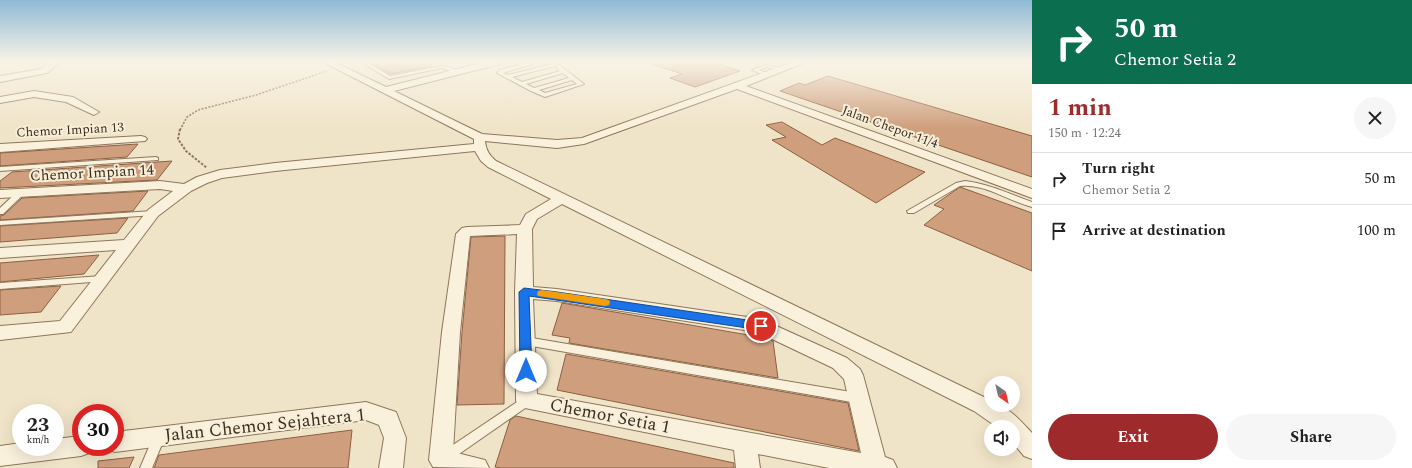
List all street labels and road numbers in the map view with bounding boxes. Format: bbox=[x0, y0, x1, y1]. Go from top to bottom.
street label: Jalan Chepor 11/4 bbox=[839, 100, 941, 154]
street label: Chemor Impian 13 bbox=[16, 117, 125, 143]
street label: Chemor Impian 14 bbox=[29, 158, 155, 188]
street label: Chemor Setia 1 bbox=[548, 391, 672, 441]
street label: Jalan Chemor Sejahtera 1 bbox=[163, 401, 367, 449]

